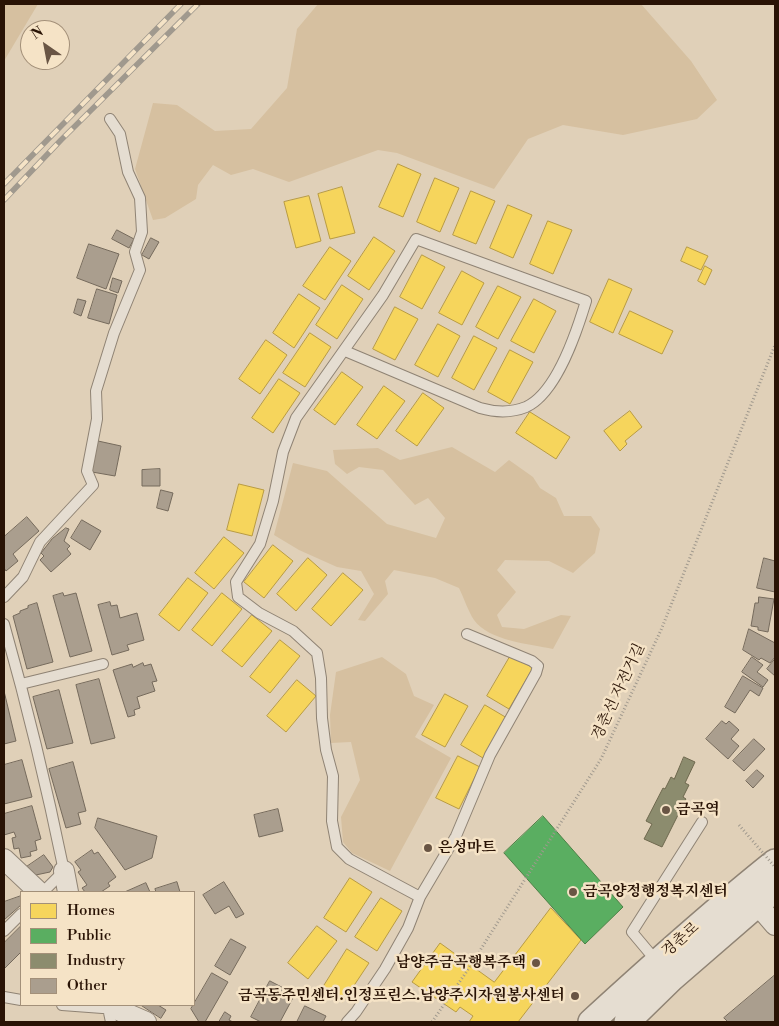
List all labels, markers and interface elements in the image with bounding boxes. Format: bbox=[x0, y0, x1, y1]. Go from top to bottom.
north arrow bbox=[20, 20, 70, 70]
text: N bbox=[28, 23, 47, 44]
street label: 경춘선 자전거길 bbox=[589, 641, 649, 743]
place label: 금곡역 bbox=[676, 801, 719, 819]
marker: 금곡역 bbox=[660, 804, 672, 816]
place label: 은성마트 bbox=[438, 839, 496, 857]
marker: 은성마트 bbox=[422, 842, 434, 854]
place label: 금곡양정행정복지센터 bbox=[583, 883, 728, 901]
marker: 금곡양정행정복지센터 bbox=[567, 886, 579, 898]
legend bbox=[20, 891, 195, 1006]
text: Homes bbox=[67, 901, 115, 920]
street label: 경춘로 bbox=[659, 919, 703, 961]
text: Public bbox=[67, 926, 111, 945]
text: Industry bbox=[67, 951, 125, 970]
place label: 남양주금곡행복주택 bbox=[396, 954, 526, 972]
marker: 남양주금곡행복주택 bbox=[530, 957, 542, 969]
text: Other bbox=[67, 976, 107, 995]
place label: 금곡동주민센터.인정프린스.남양주시자원봉사센터 bbox=[238, 987, 565, 1005]
marker: 금곡동주민센터.인정프린스.남양주시자원봉사센터 bbox=[569, 990, 581, 1002]

